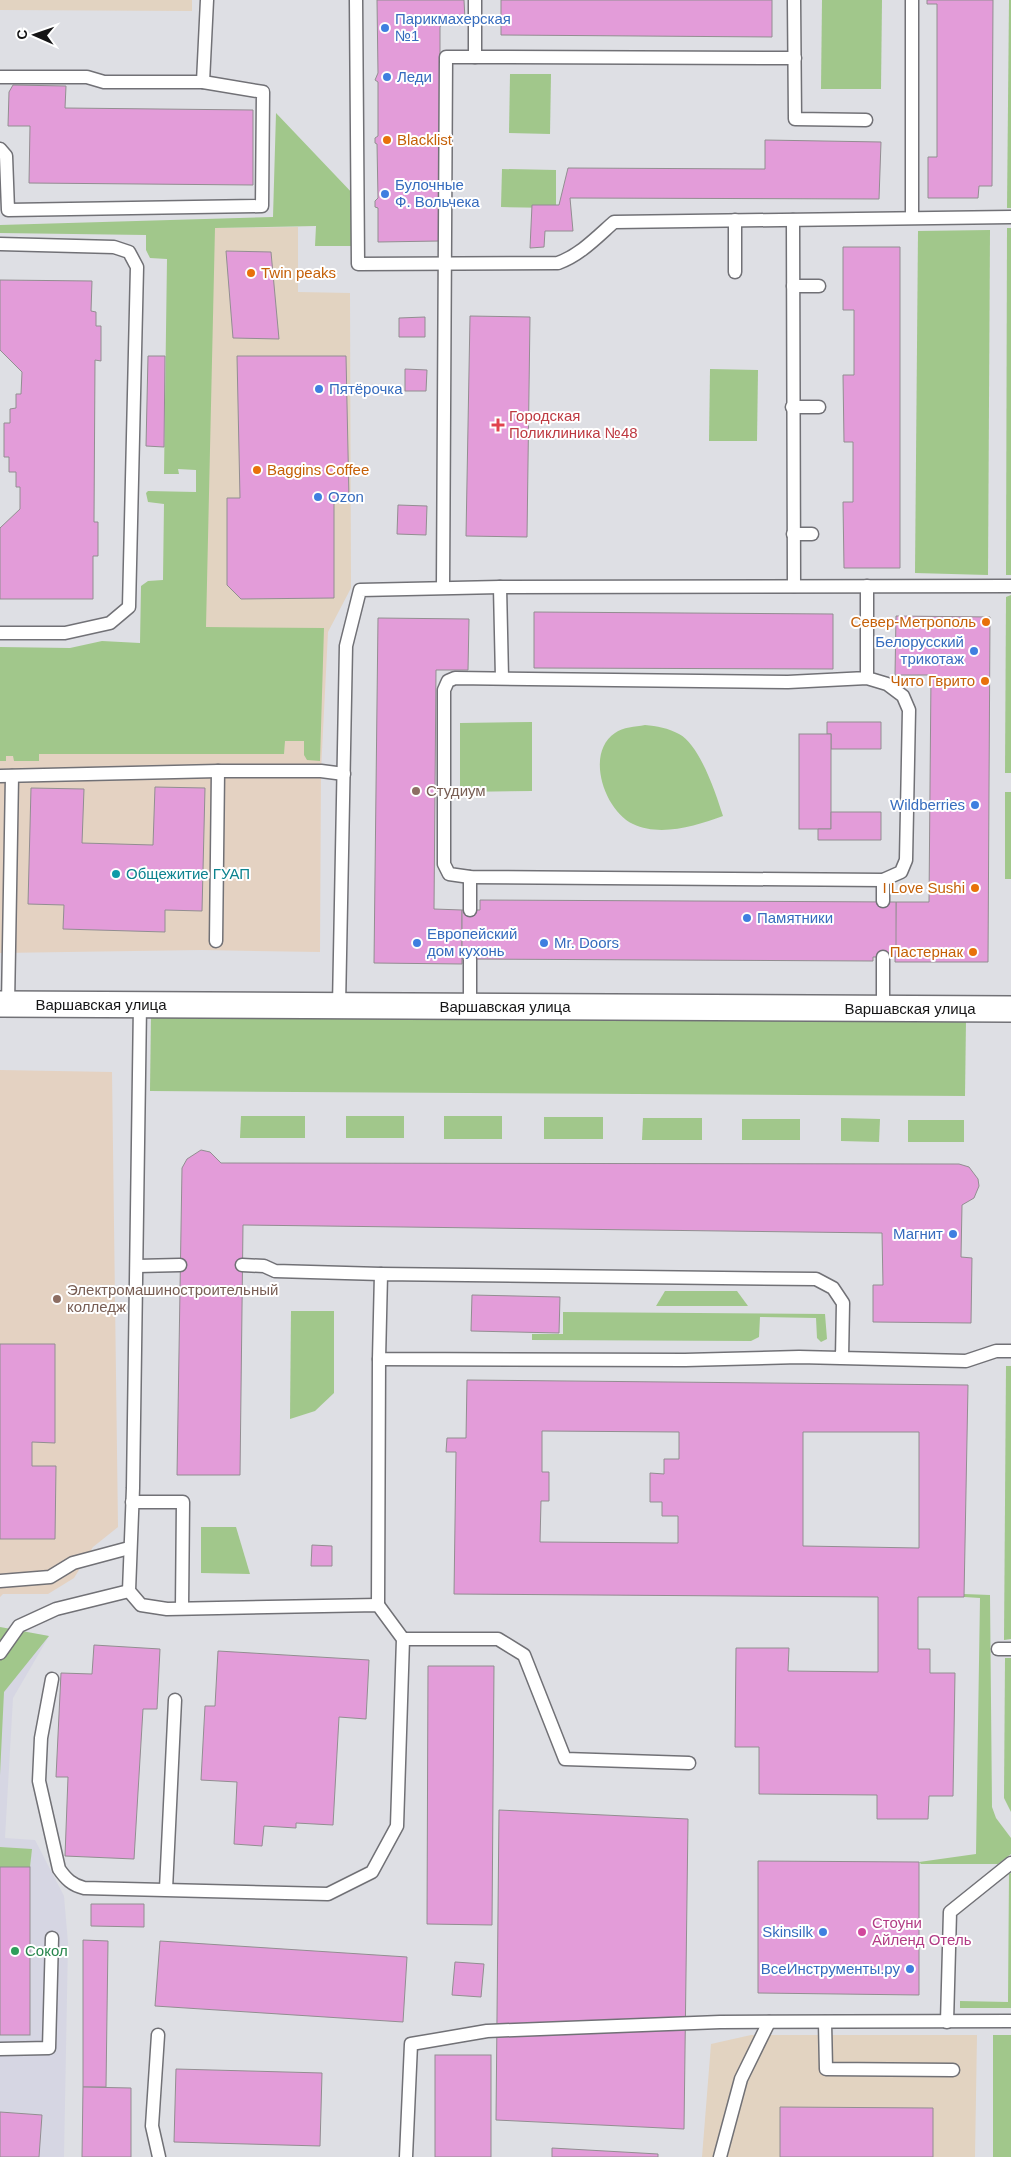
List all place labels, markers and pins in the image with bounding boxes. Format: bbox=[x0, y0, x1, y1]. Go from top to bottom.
place label: Парикмахерская №1 bbox=[395, 10, 511, 44]
marker: Парикмахерская №1 bbox=[379, 22, 391, 34]
place label: Леди bbox=[397, 68, 432, 85]
marker: Леди bbox=[381, 71, 393, 83]
place label: Blacklist bbox=[397, 131, 453, 148]
marker: Blacklist bbox=[381, 134, 393, 146]
place label: Булочные Ф. Вольчека bbox=[395, 176, 480, 210]
marker: Булочные Ф. Вольчека bbox=[379, 188, 391, 200]
place label: Twin peaks bbox=[261, 264, 336, 281]
marker: Twin peaks bbox=[245, 267, 257, 279]
place label: Пятёрочка bbox=[329, 380, 403, 397]
marker: Пятёрочка bbox=[313, 383, 325, 395]
place label: Городская Поликлиника №48 bbox=[509, 407, 638, 441]
marker: Городская Поликлиника №48 bbox=[491, 418, 505, 432]
place label: Baggins Coffee bbox=[267, 461, 369, 478]
marker: Baggins Coffee bbox=[251, 464, 263, 476]
place label: Ozon bbox=[328, 488, 364, 505]
marker: Ozon bbox=[312, 491, 324, 503]
place label: Север-Метрополь bbox=[851, 613, 976, 630]
marker: Север-Метрополь bbox=[980, 616, 992, 628]
place label: Белорусский трикотаж bbox=[875, 633, 964, 667]
marker: Белорусский трикотаж bbox=[968, 645, 980, 657]
place label: Чито Гврито bbox=[890, 672, 975, 689]
marker: Чито Гврито bbox=[979, 675, 991, 687]
place label: Студиум bbox=[426, 782, 486, 799]
marker: Студиум bbox=[410, 785, 422, 797]
place label: Wildberries bbox=[890, 796, 965, 813]
marker: Wildberries bbox=[969, 799, 981, 811]
place label: Общежитие ГУАП bbox=[126, 865, 250, 882]
marker: Общежитие ГУАП bbox=[110, 868, 122, 880]
place label: I Love Sushi bbox=[882, 879, 965, 896]
marker: I Love Sushi bbox=[969, 882, 981, 894]
place label: Памятники bbox=[757, 909, 833, 926]
marker: Памятники bbox=[741, 912, 753, 924]
place label: Европейский дом кухонь bbox=[427, 925, 517, 959]
place label: Mr. Doors bbox=[554, 934, 619, 951]
marker: Европейский дом кухонь bbox=[411, 937, 423, 949]
marker: Mr. Doors bbox=[538, 937, 550, 949]
place label: Пастернак bbox=[890, 943, 963, 960]
marker: Пастернак bbox=[967, 946, 979, 958]
place label: Магнит bbox=[893, 1225, 943, 1242]
marker: Магнит bbox=[947, 1228, 959, 1240]
place label: Электромашиностроительный колледж bbox=[67, 1281, 278, 1315]
marker: Электромашиностроительный колледж bbox=[51, 1293, 63, 1305]
place label: Стоуни Айленд Отель bbox=[872, 1914, 972, 1948]
place label: Skinsilk bbox=[762, 1923, 813, 1940]
marker: Skinsilk bbox=[817, 1926, 829, 1938]
marker: Стоуни Айленд Отель bbox=[856, 1926, 868, 1938]
place label: Сокол bbox=[25, 1942, 68, 1959]
marker: Сокол bbox=[9, 1945, 21, 1957]
place label: ВсеИнструменты.ру bbox=[761, 1960, 901, 1977]
marker: ВсеИнструменты.ру bbox=[904, 1963, 916, 1975]

